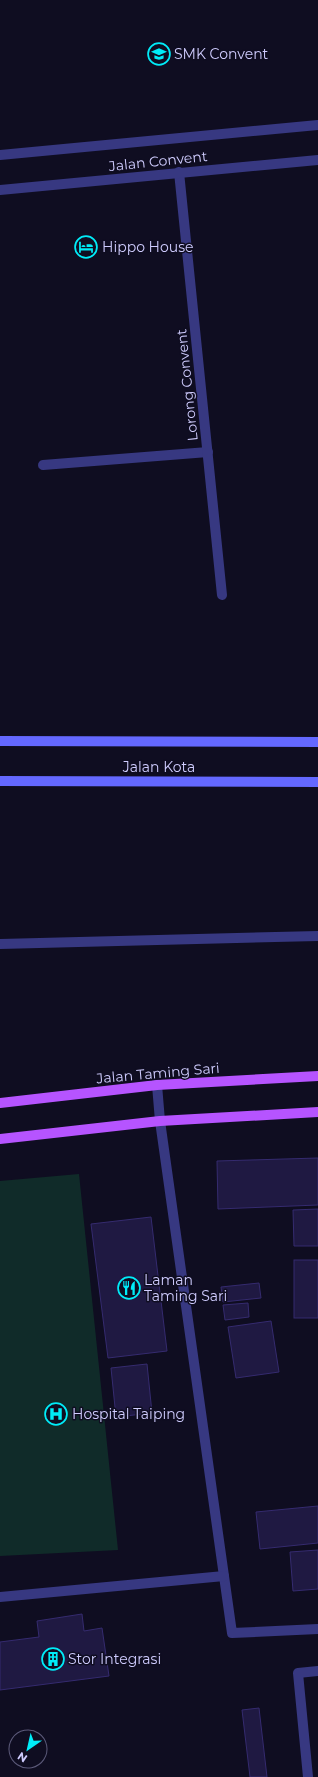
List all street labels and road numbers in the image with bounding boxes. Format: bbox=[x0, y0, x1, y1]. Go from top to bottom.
street label: Jalan Convent bbox=[107, 147, 209, 175]
street label: Lorong Convent bbox=[172, 328, 202, 442]
street label: Jalan Kota bbox=[122, 758, 195, 776]
street label: Jalan Taming Sari bbox=[95, 1059, 220, 1087]

